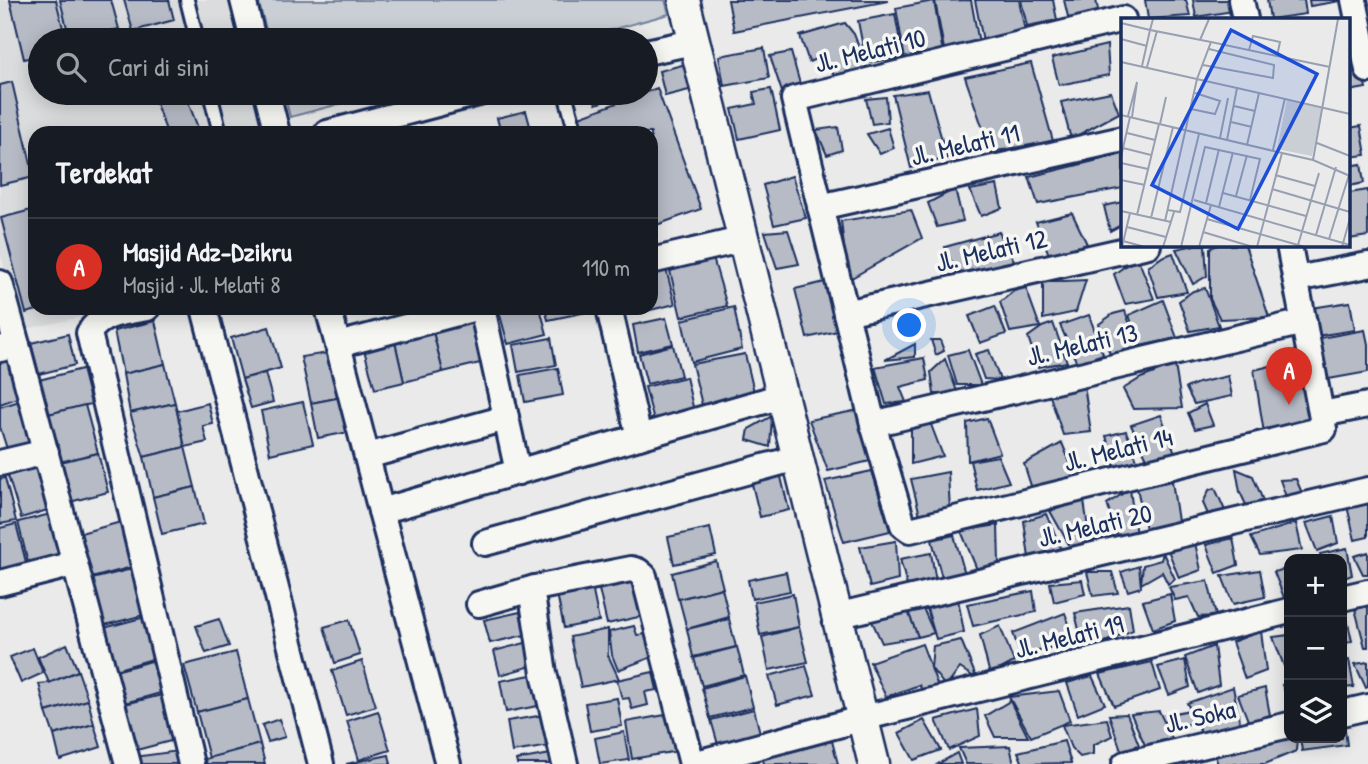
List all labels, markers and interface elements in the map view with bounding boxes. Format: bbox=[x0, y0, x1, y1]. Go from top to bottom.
inset map bbox=[1121, 18, 1350, 247]
street label: Jl. Melati 10 bbox=[811, 19, 929, 81]
search box bbox=[28, 28, 658, 105]
icon: search bbox=[52, 48, 90, 86]
text: Cari di sini bbox=[108, 49, 210, 84]
street label: Jl. Melati 11 bbox=[907, 115, 1023, 173]
text: Terdekat bbox=[56, 152, 152, 192]
street label: Jl. Melati 12 bbox=[932, 220, 1050, 280]
text: Masjid Adz-Dzikru bbox=[123, 234, 292, 269]
text: A bbox=[73, 252, 85, 283]
text: 110 m bbox=[582, 252, 630, 283]
text: Masjid · Jl. Melati 8 bbox=[123, 269, 280, 300]
your location bbox=[892, 308, 926, 342]
street label: Jl. Melati 13 bbox=[1023, 314, 1141, 374]
pin: A bbox=[1266, 347, 1312, 405]
street label: Jl. Melati 14 bbox=[1060, 419, 1176, 479]
street label: Jl. Melati 20 bbox=[1035, 495, 1155, 555]
map controls bbox=[1284, 554, 1347, 743]
button: + bbox=[1284, 554, 1347, 617]
street label: Jl. Melati 19 bbox=[1011, 606, 1127, 666]
button: − bbox=[1284, 617, 1347, 680]
button: layers bbox=[1284, 680, 1347, 743]
street label: Jl. Soka bbox=[1161, 691, 1239, 741]

